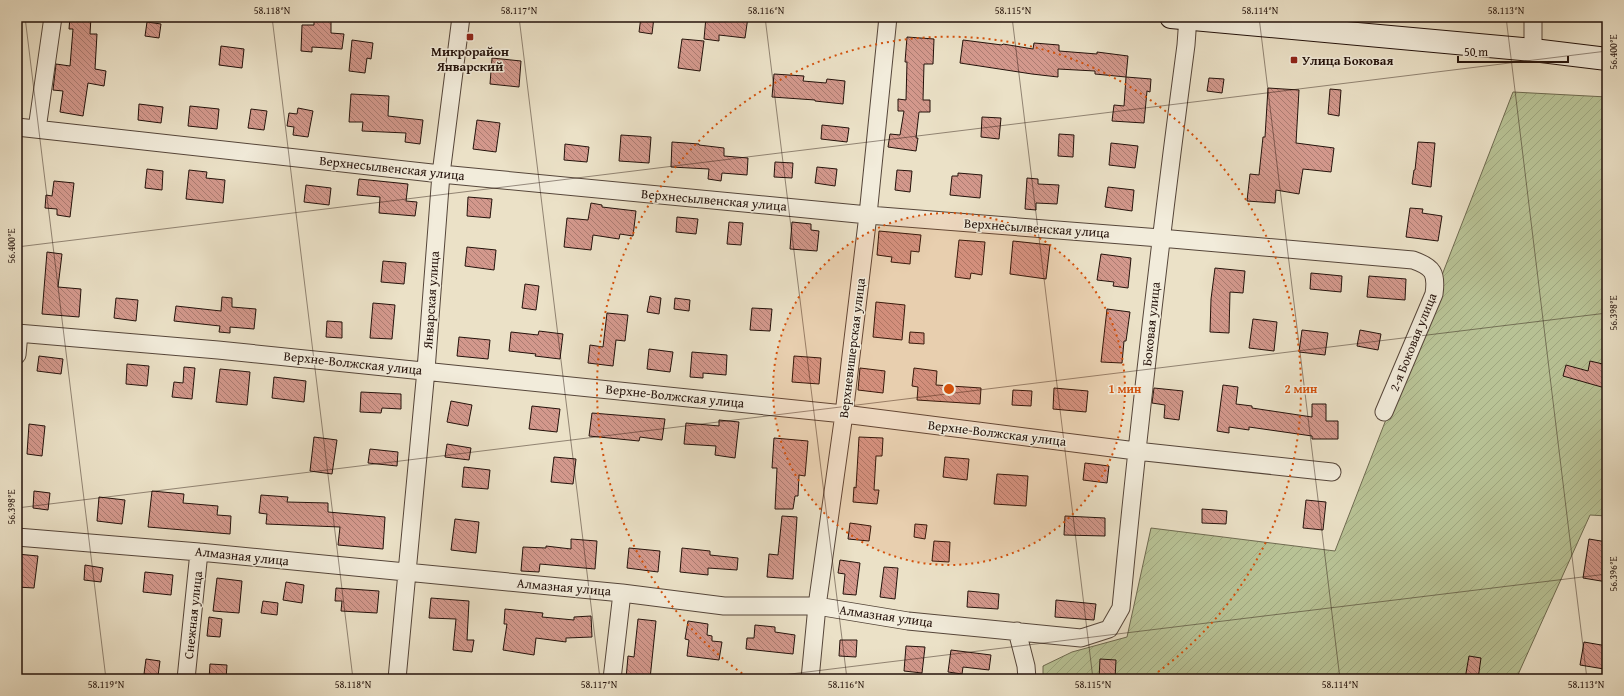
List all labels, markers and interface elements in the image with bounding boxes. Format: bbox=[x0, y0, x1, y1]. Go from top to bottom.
text: 58.118°N bbox=[254, 3, 291, 18]
text: 58.117°N bbox=[501, 3, 538, 18]
text: 58.116°N bbox=[748, 3, 785, 18]
text: 58.115°N bbox=[995, 3, 1032, 18]
text: 58.114°N bbox=[1242, 3, 1279, 18]
text: 58.113°N bbox=[1488, 3, 1525, 18]
marker: Микрорайон Январский bbox=[465, 32, 475, 42]
text: 56.400°E bbox=[1606, 34, 1621, 70]
scale bar bbox=[1458, 38, 1568, 64]
place label: Микрорайон Январский bbox=[431, 42, 509, 76]
text: 50 m bbox=[1464, 43, 1488, 60]
place label: Улица Боковая bbox=[1302, 51, 1393, 70]
marker: Улица Боковая bbox=[1289, 55, 1299, 65]
street label: Верхнесылвенская улица bbox=[318, 151, 466, 185]
street label: Верхнесылвенская улица bbox=[640, 184, 788, 216]
street label: Верхнесылвенская улица bbox=[963, 213, 1111, 243]
text: 56.400°E bbox=[4, 228, 19, 264]
street label: Январская улица bbox=[418, 250, 444, 351]
street label: Верхневишерская улица bbox=[834, 276, 870, 419]
street label: Боковая улица bbox=[1137, 280, 1165, 367]
street label: 2-я Боковая улица bbox=[1385, 289, 1442, 394]
text: 56.398°E bbox=[1606, 295, 1621, 331]
street label: Верхне-Волжская улица bbox=[283, 346, 424, 380]
street label: Верхне-Волжская улица bbox=[605, 379, 746, 413]
text: 1 мин bbox=[1109, 380, 1142, 397]
text: 2 мин bbox=[1285, 380, 1318, 397]
centre of rings bbox=[942, 382, 956, 396]
street label: Верхне-Волжская улица bbox=[927, 415, 1068, 451]
text: 56.398°E bbox=[4, 489, 19, 525]
street label: Алмазная улица bbox=[194, 542, 291, 570]
text: 56.396°E bbox=[1606, 556, 1621, 592]
street label: Снежная улица bbox=[179, 569, 207, 660]
street label: Алмазная улица bbox=[516, 573, 613, 601]
street label: Алмазная улица bbox=[838, 600, 935, 632]
text: 58.119°N bbox=[88, 677, 125, 692]
text: 58.118°N bbox=[335, 677, 372, 692]
text: 58.117°N bbox=[581, 677, 618, 692]
text: 58.116°N bbox=[828, 677, 865, 692]
text: 58.115°N bbox=[1075, 677, 1112, 692]
text: 58.114°N bbox=[1322, 677, 1359, 692]
text: 58.113°N bbox=[1568, 677, 1605, 692]

